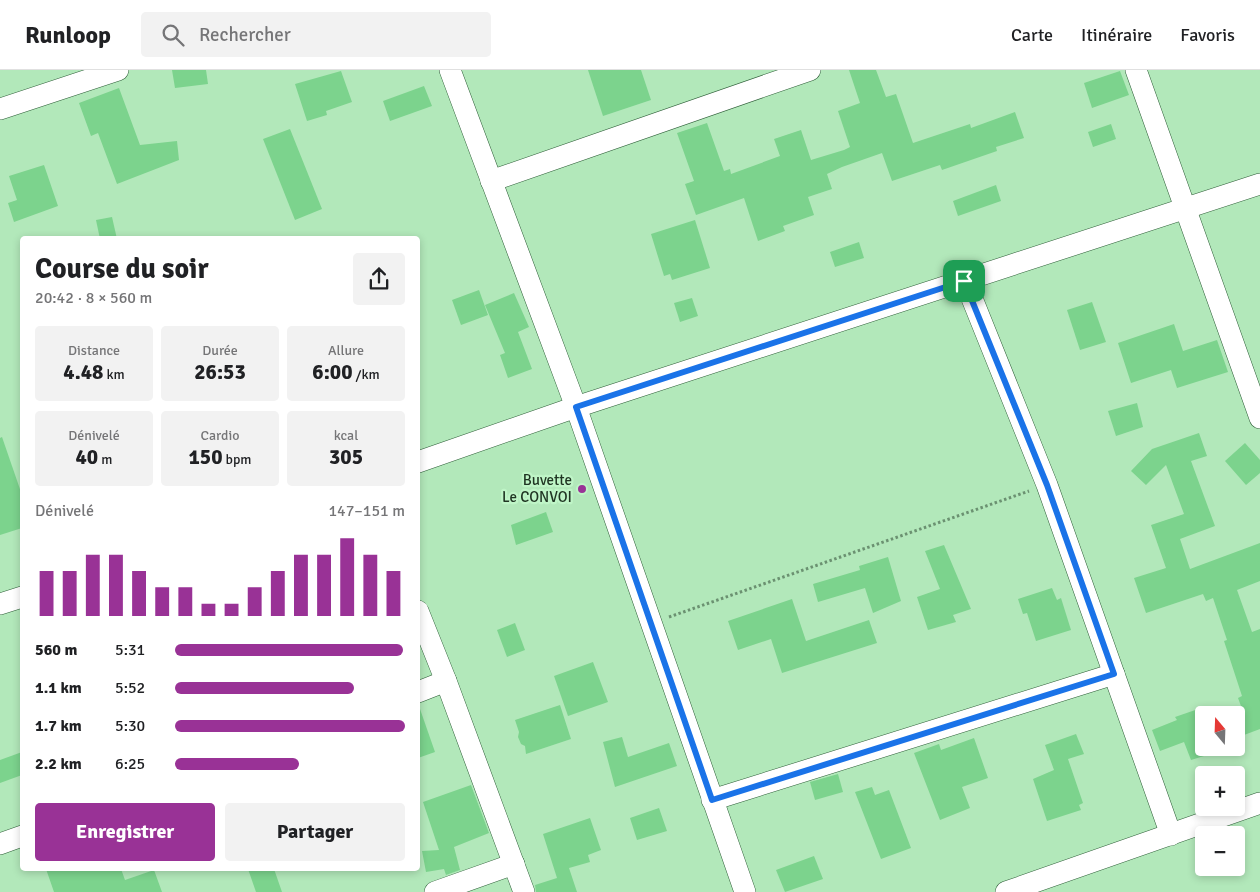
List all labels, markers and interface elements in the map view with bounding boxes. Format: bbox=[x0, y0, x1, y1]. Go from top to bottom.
search box bbox=[141, 12, 491, 57]
text: Runloop bbox=[25, 20, 111, 50]
icon: search bbox=[159, 21, 187, 49]
text: Rechercher bbox=[199, 23, 291, 47]
text: Carte bbox=[1011, 24, 1053, 46]
text: Itinéraire bbox=[1081, 24, 1152, 46]
text: Favoris bbox=[1180, 24, 1235, 46]
text: Course du soir bbox=[35, 252, 209, 286]
button: share bbox=[353, 253, 405, 305]
pin bbox=[943, 260, 985, 302]
icon: arrive bbox=[950, 267, 978, 295]
text: 20:42 · 8 × 560 m bbox=[35, 288, 152, 308]
text: Distance bbox=[68, 342, 120, 359]
text: Durée bbox=[202, 342, 238, 359]
text: Allure bbox=[328, 342, 364, 359]
text: 4.48 bbox=[63, 359, 103, 385]
text: 26:53 bbox=[194, 359, 246, 385]
text: 6:00 bbox=[312, 359, 353, 385]
text: km bbox=[103, 366, 125, 383]
text: /km bbox=[353, 366, 380, 383]
text: Dénivelé bbox=[68, 427, 120, 444]
text: Cardio bbox=[201, 427, 239, 444]
text: kcal bbox=[334, 427, 358, 444]
text: 40 bbox=[76, 444, 98, 470]
text: 150 bbox=[188, 444, 222, 470]
text: 305 bbox=[329, 444, 363, 470]
text: m bbox=[98, 451, 112, 468]
text: bpm bbox=[222, 451, 252, 468]
place label: Buvette Le CONVOI bbox=[502, 471, 572, 506]
marker: Buvette Le CONVOI bbox=[576, 483, 588, 495]
text: Dénivelé bbox=[35, 501, 94, 521]
text: 147–151 m bbox=[328, 501, 405, 521]
text: 560 m bbox=[35, 640, 77, 660]
text: 5:31 bbox=[115, 640, 145, 660]
text: 1.1 km bbox=[35, 678, 82, 698]
text: 5:52 bbox=[115, 678, 145, 698]
north arrow bbox=[1195, 706, 1245, 756]
map controls bbox=[1195, 706, 1245, 876]
text: 1.7 km bbox=[35, 716, 82, 736]
text: 5:30 bbox=[115, 716, 145, 736]
text: 2.2 km bbox=[35, 754, 82, 774]
text: 6:25 bbox=[115, 754, 145, 774]
button: + bbox=[1195, 766, 1245, 816]
button: Enregistrer bbox=[35, 803, 215, 861]
button: Partager bbox=[225, 803, 405, 861]
button: − bbox=[1195, 826, 1245, 876]

